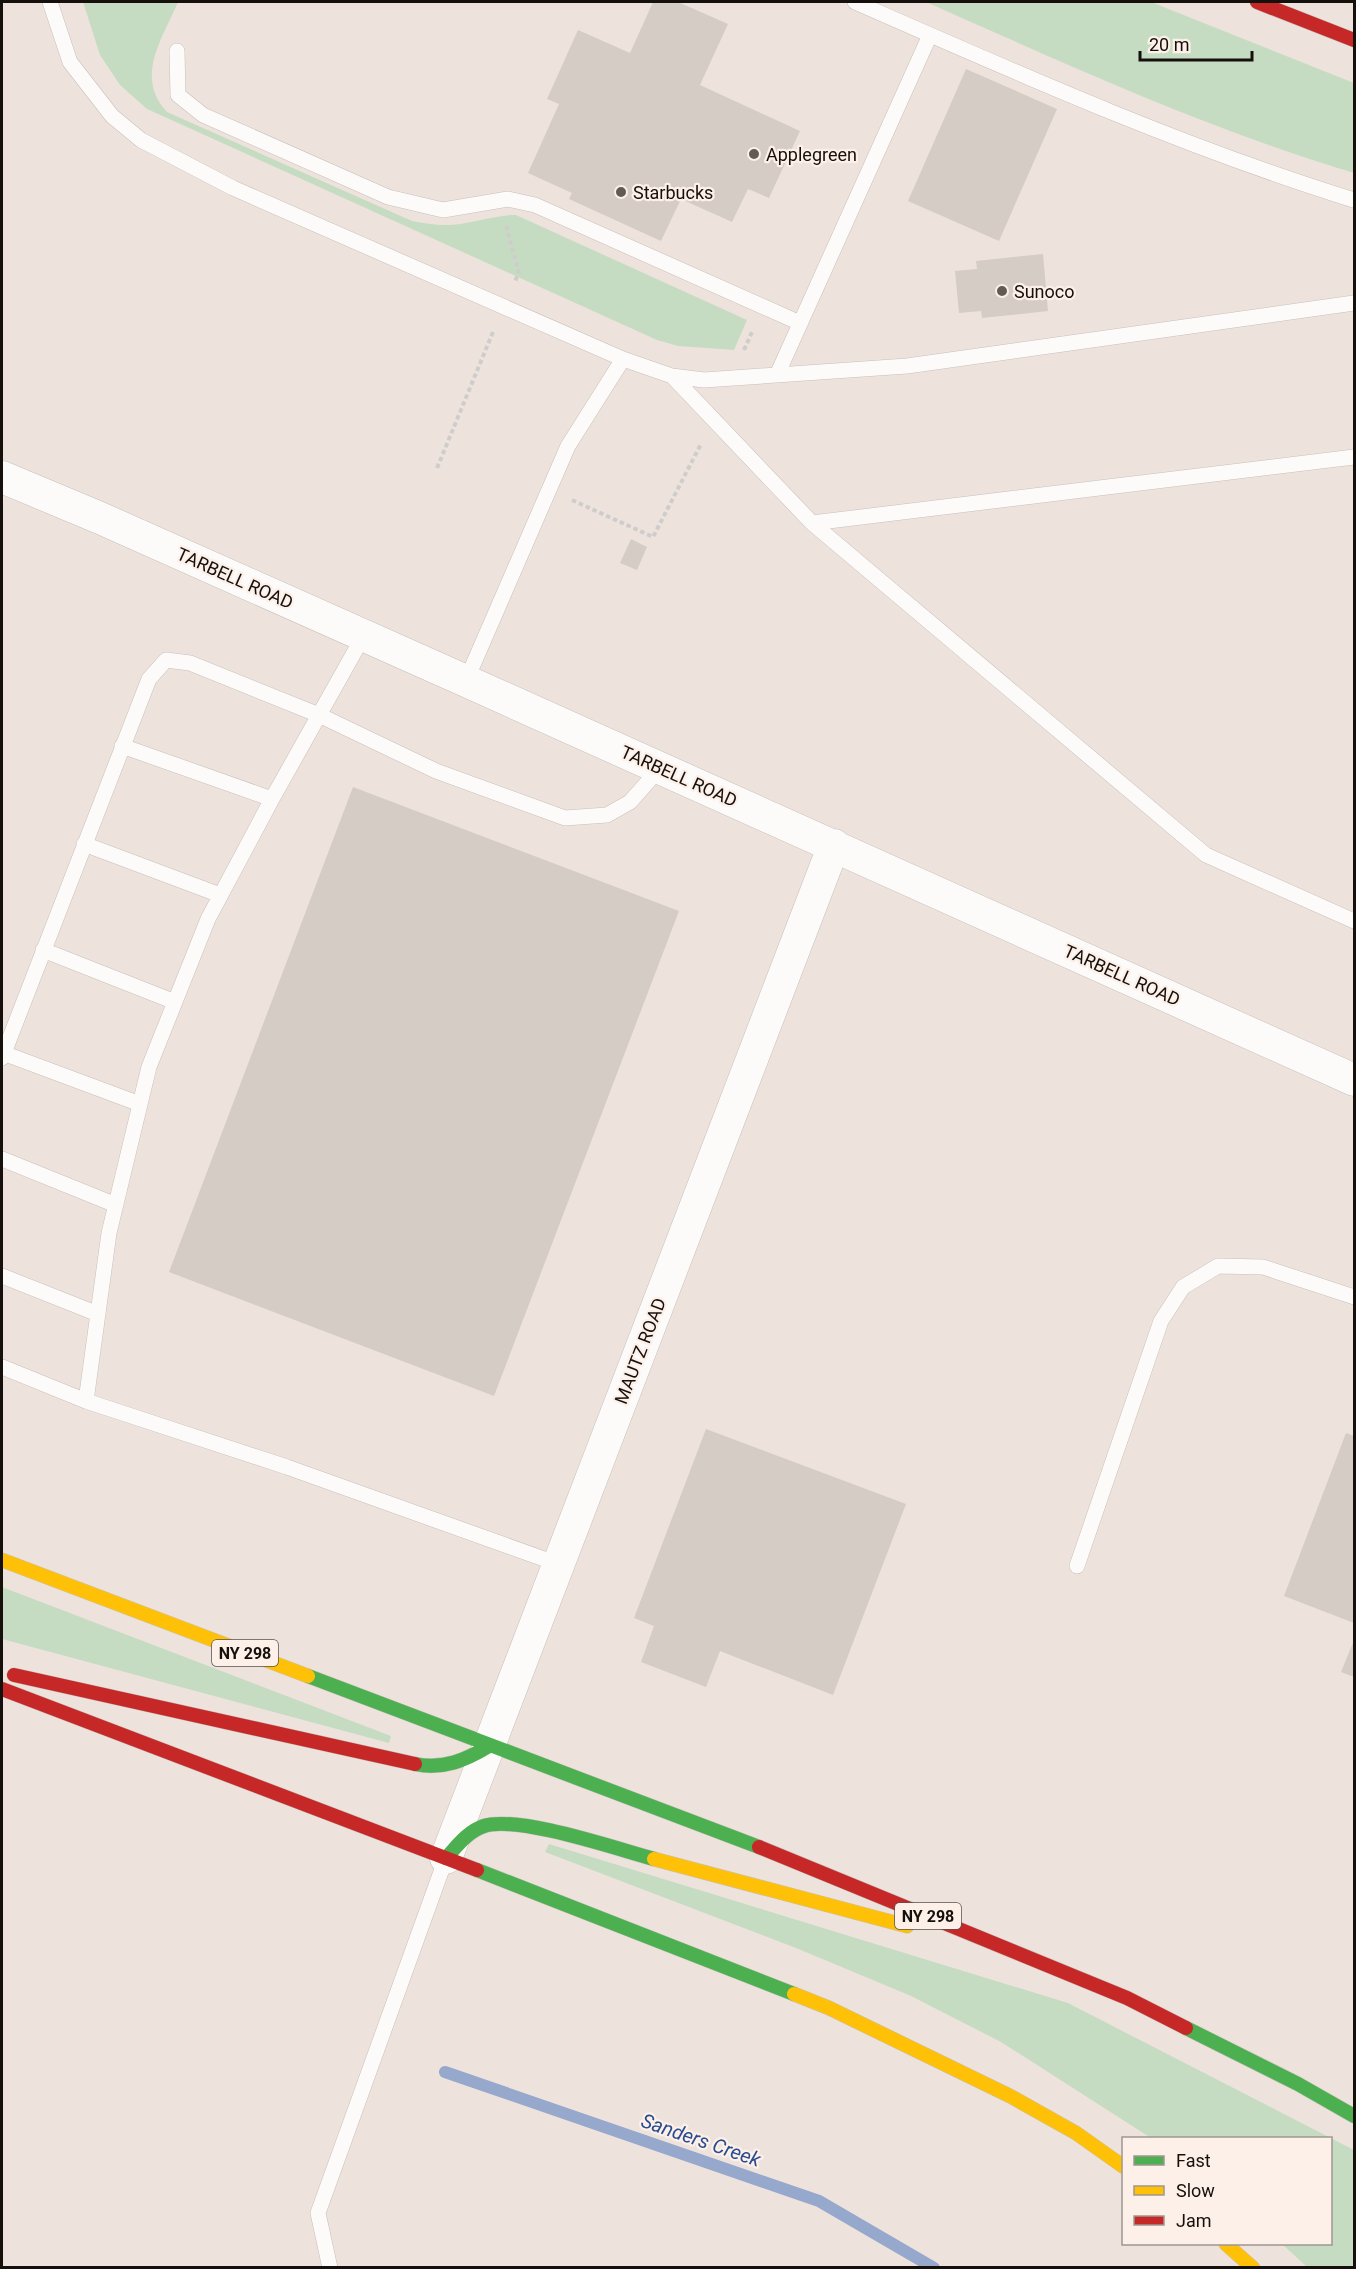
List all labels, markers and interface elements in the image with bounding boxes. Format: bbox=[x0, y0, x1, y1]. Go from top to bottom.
scale bar bbox=[1140, 24, 1252, 62]
text: 20 m bbox=[1149, 34, 1189, 55]
place label: Applegreen bbox=[766, 144, 857, 165]
marker: Applegreen bbox=[747, 147, 761, 161]
place label: Starbucks bbox=[633, 182, 713, 203]
marker: Starbucks bbox=[614, 185, 628, 199]
place label: Sunoco bbox=[1014, 281, 1075, 302]
marker: Sunoco bbox=[995, 284, 1009, 298]
street label: TARBELL ROAD bbox=[174, 543, 296, 613]
street label: TARBELL ROAD bbox=[618, 741, 740, 811]
street label: TARBELL ROAD bbox=[1061, 940, 1183, 1010]
street label: MAUTZ ROAD bbox=[610, 1295, 670, 1407]
road number: NY 298 bbox=[212, 1640, 278, 1666]
road number: NY 298 bbox=[895, 1903, 961, 1929]
water label: Sanders Creek bbox=[638, 2108, 765, 2172]
legend bbox=[1122, 2137, 1332, 2245]
text: Fast bbox=[1176, 2150, 1211, 2171]
text: Slow bbox=[1176, 2180, 1215, 2201]
text: Jam bbox=[1176, 2210, 1212, 2231]

